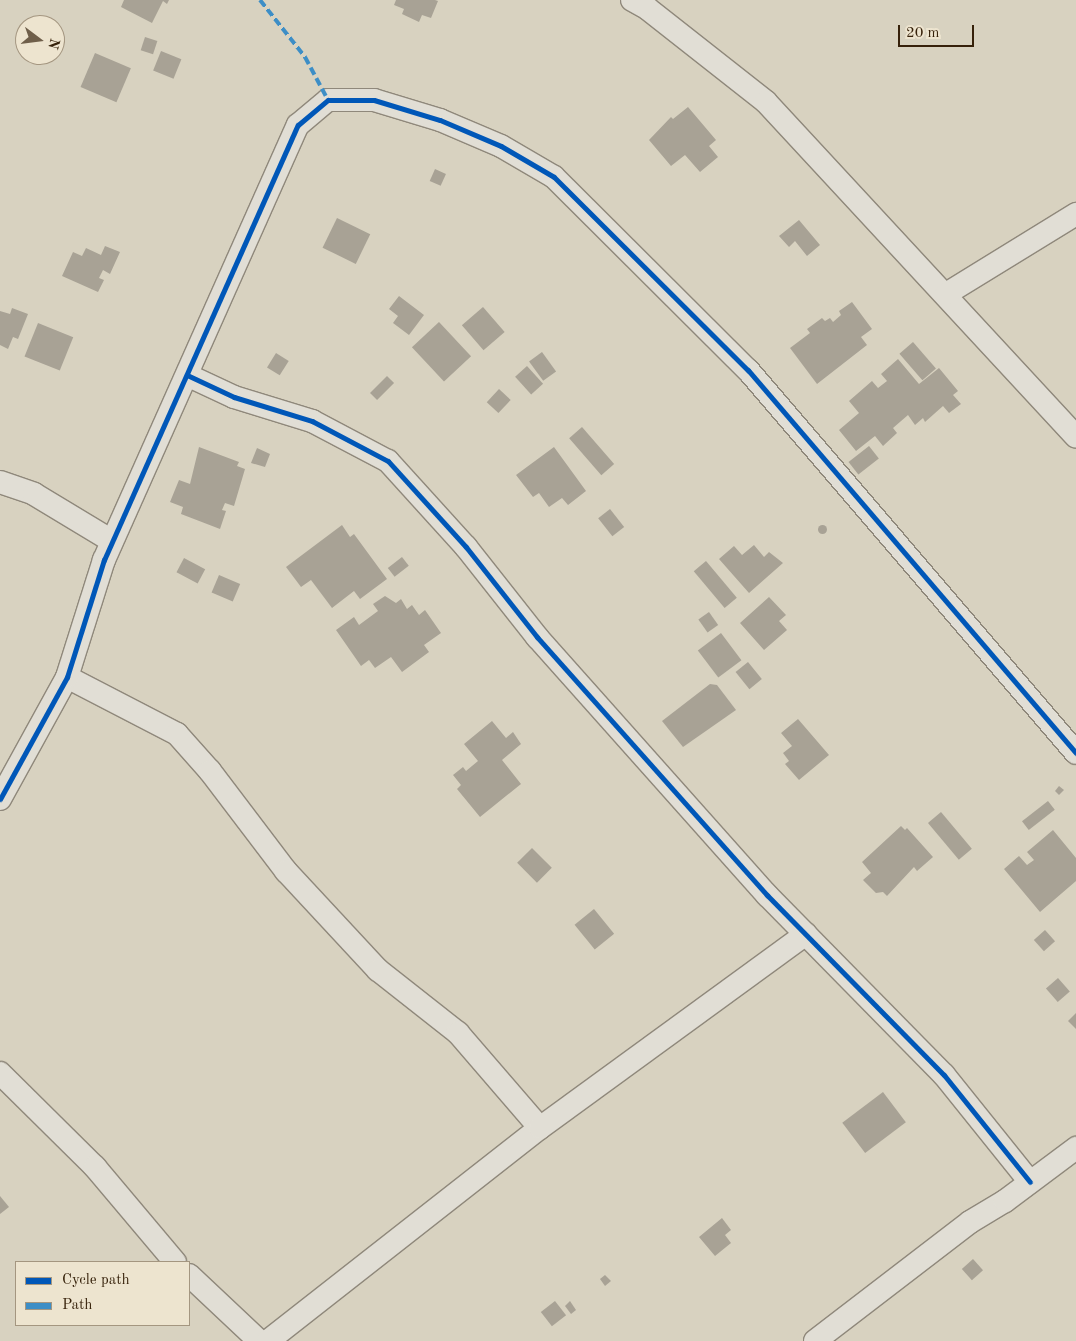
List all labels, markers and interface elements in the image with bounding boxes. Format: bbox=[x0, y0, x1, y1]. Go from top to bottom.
north arrow bbox=[15, 15, 65, 65]
scale bar bbox=[901, 15, 977, 47]
text: 20 m bbox=[906, 26, 940, 41]
text: N bbox=[45, 37, 62, 51]
legend bbox=[15, 1261, 190, 1326]
text: Cycle path bbox=[62, 1273, 130, 1288]
text: Path bbox=[62, 1298, 92, 1313]

